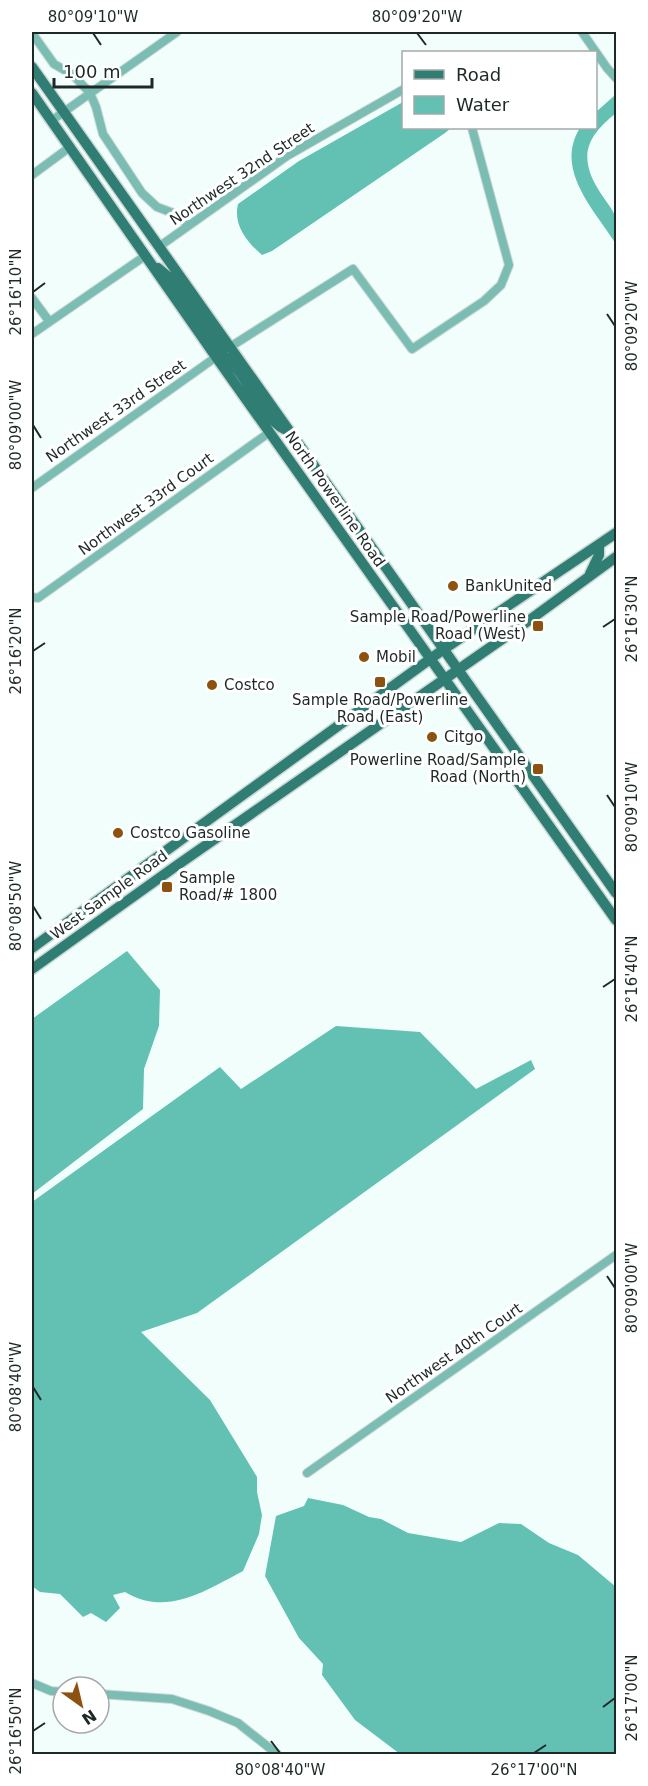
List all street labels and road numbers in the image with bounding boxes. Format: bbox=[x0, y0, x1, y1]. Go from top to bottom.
street label: Northwest 32nd Street bbox=[166, 119, 318, 229]
street label: Northwest 33rd Street bbox=[43, 356, 190, 466]
street label: North Powerline Road bbox=[281, 428, 389, 570]
street label: Northwest 33rd Court bbox=[75, 449, 217, 559]
street label: West Sample Road bbox=[47, 846, 171, 944]
street label: Northwest 40th Court bbox=[382, 1299, 526, 1407]

